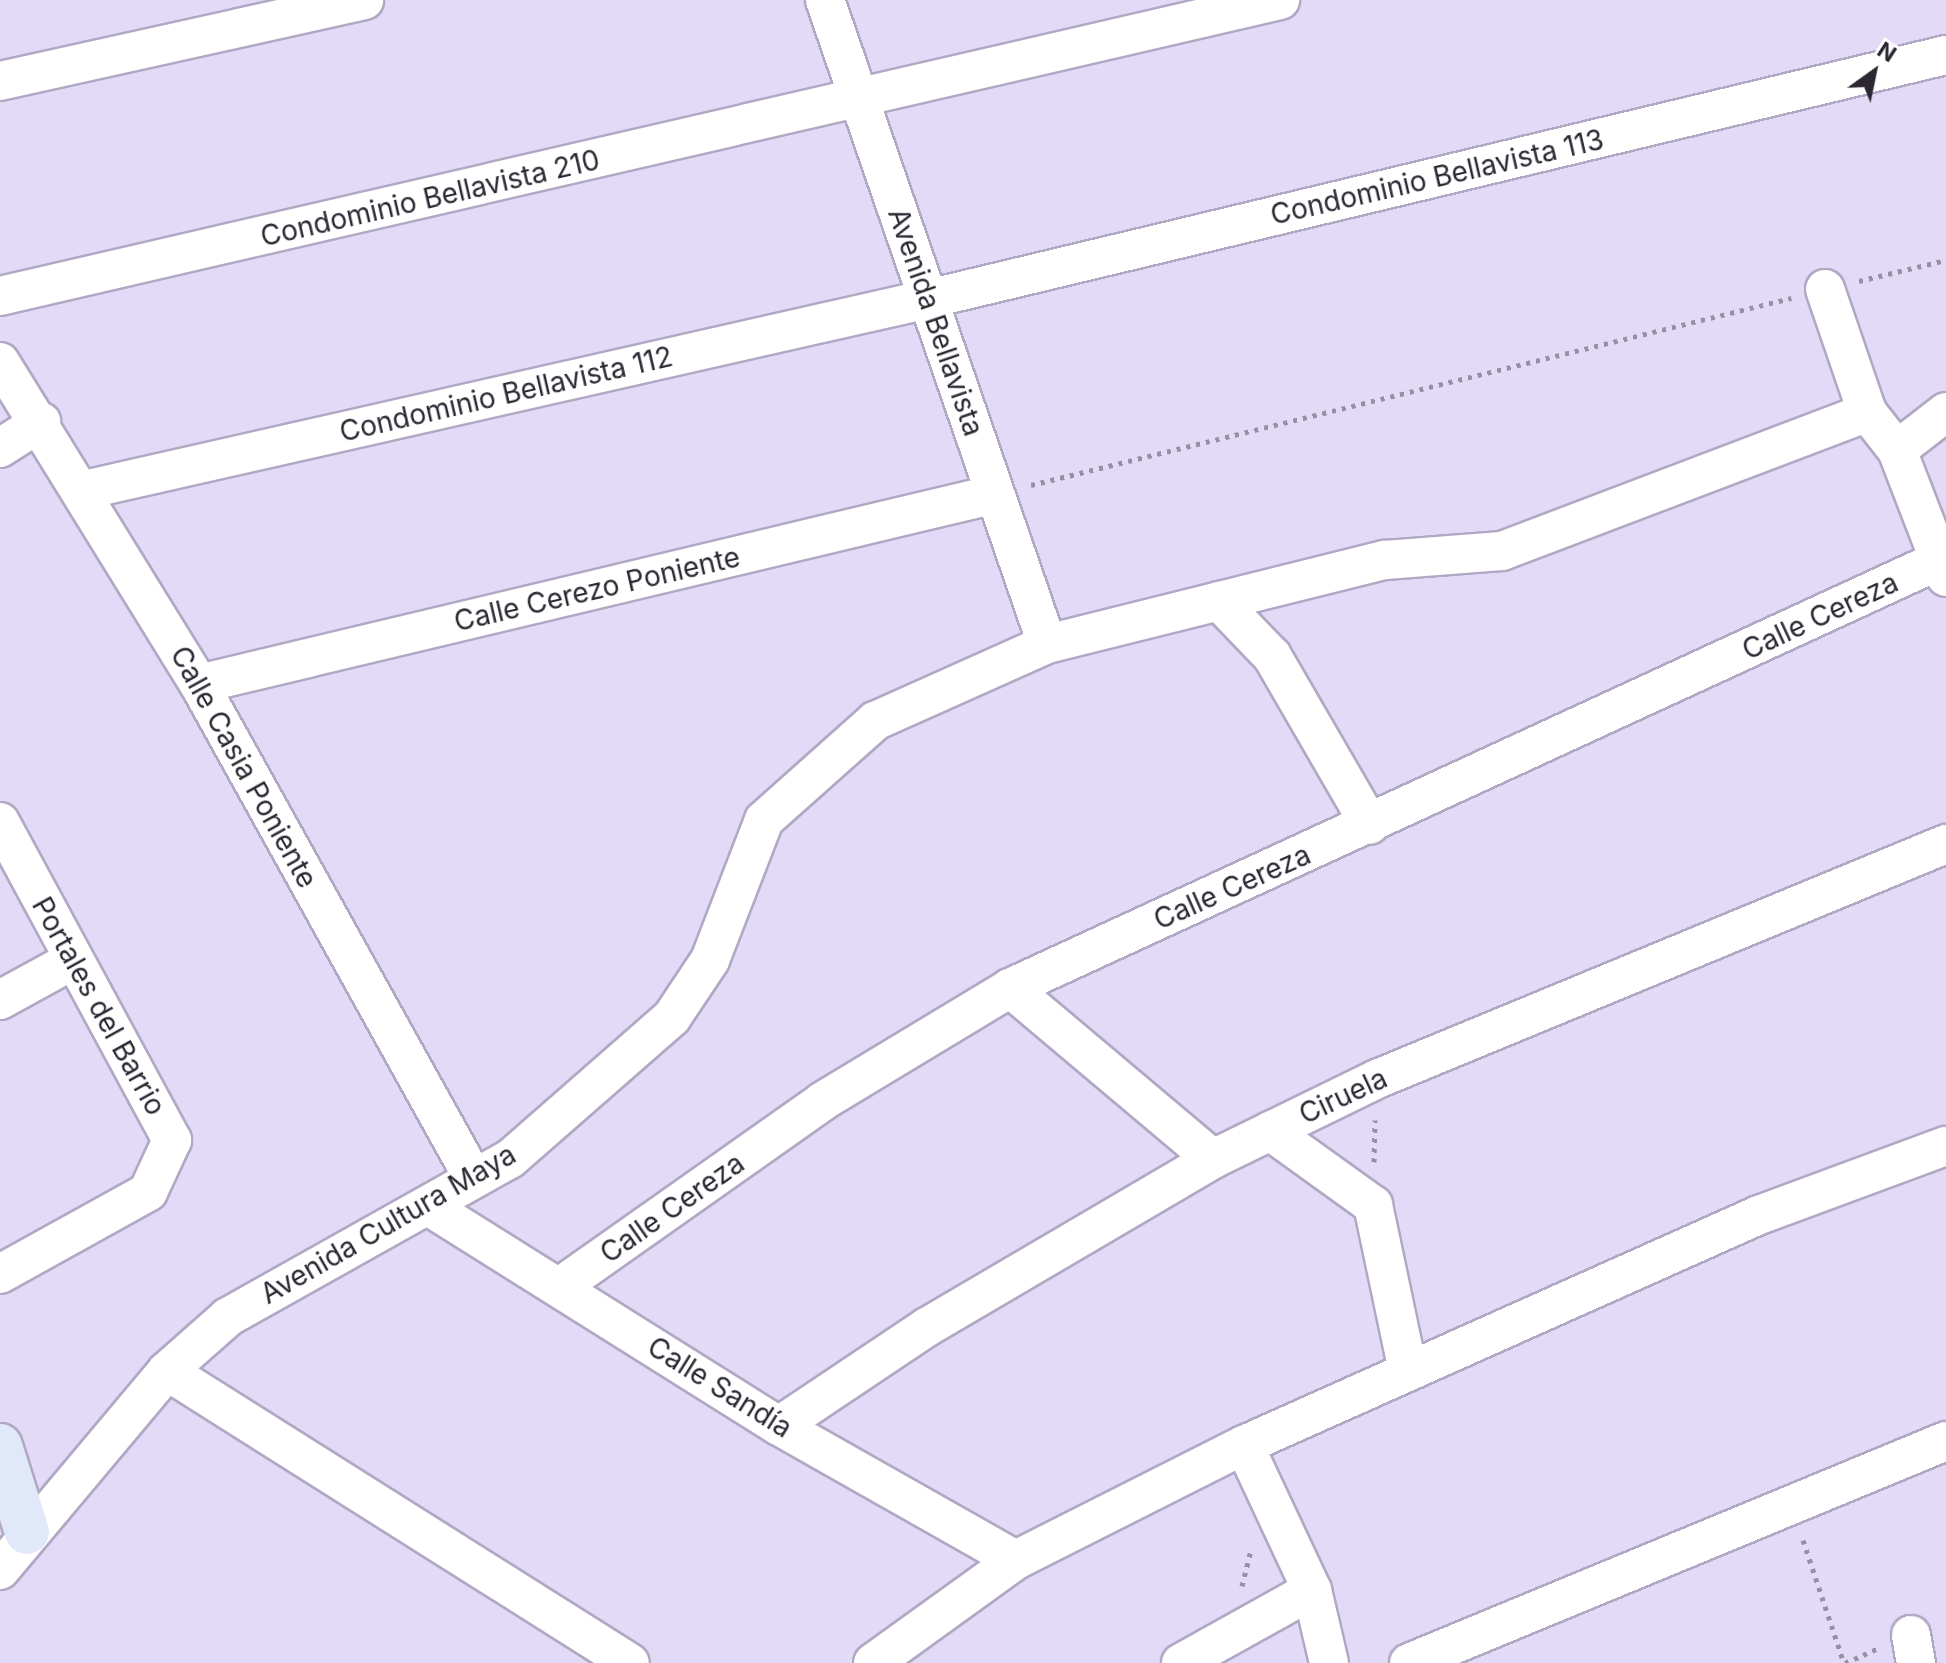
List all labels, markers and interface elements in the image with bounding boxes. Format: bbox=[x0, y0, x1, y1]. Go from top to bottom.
north arrow bbox=[1834, 32, 1914, 112]
text: N bbox=[1873, 36, 1901, 67]
street label: Condominio Bellavista 113 bbox=[1267, 122, 1607, 232]
street label: Condominio Bellavista 210 bbox=[257, 143, 603, 253]
street label: Avenida Bellavista bbox=[881, 204, 991, 440]
street label: Condominio Bellavista 112 bbox=[336, 339, 676, 449]
street label: Calle Cerezo Poniente bbox=[451, 540, 743, 638]
street label: Calle Cereza bbox=[1737, 565, 1903, 667]
street label: Calle Casia Poniente bbox=[164, 640, 324, 894]
street label: Calle Cereza bbox=[1148, 838, 1316, 936]
street label: Portales del Barrio bbox=[25, 891, 173, 1121]
street label: Ciruela bbox=[1294, 1061, 1392, 1131]
street label: Avenida Cultura Maya bbox=[254, 1137, 522, 1311]
street label: Calle Cereza bbox=[594, 1146, 750, 1270]
street label: Calle Sandía bbox=[642, 1329, 798, 1445]

